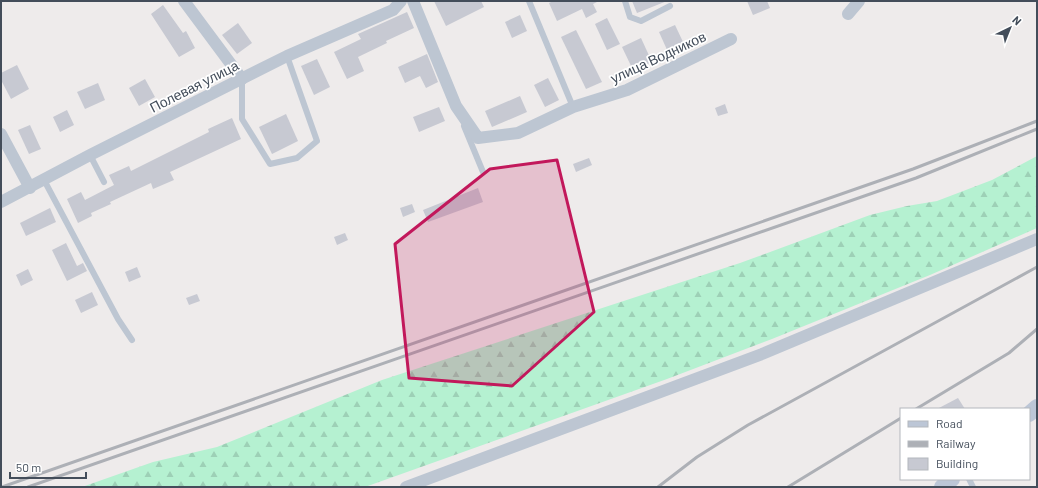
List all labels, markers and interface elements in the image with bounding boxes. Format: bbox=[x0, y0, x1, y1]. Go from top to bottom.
north arrow bbox=[990, 8, 1030, 48]
text: N bbox=[1010, 13, 1024, 28]
street label: улица Водников bbox=[608, 27, 708, 87]
street label: Полевая улица bbox=[147, 56, 241, 116]
legend bbox=[900, 408, 1030, 480]
text: Road bbox=[936, 416, 963, 430]
text: Railway bbox=[936, 436, 976, 450]
scale bar bbox=[10, 454, 86, 480]
text: Building bbox=[936, 456, 978, 470]
text: 50 m bbox=[16, 460, 41, 474]

